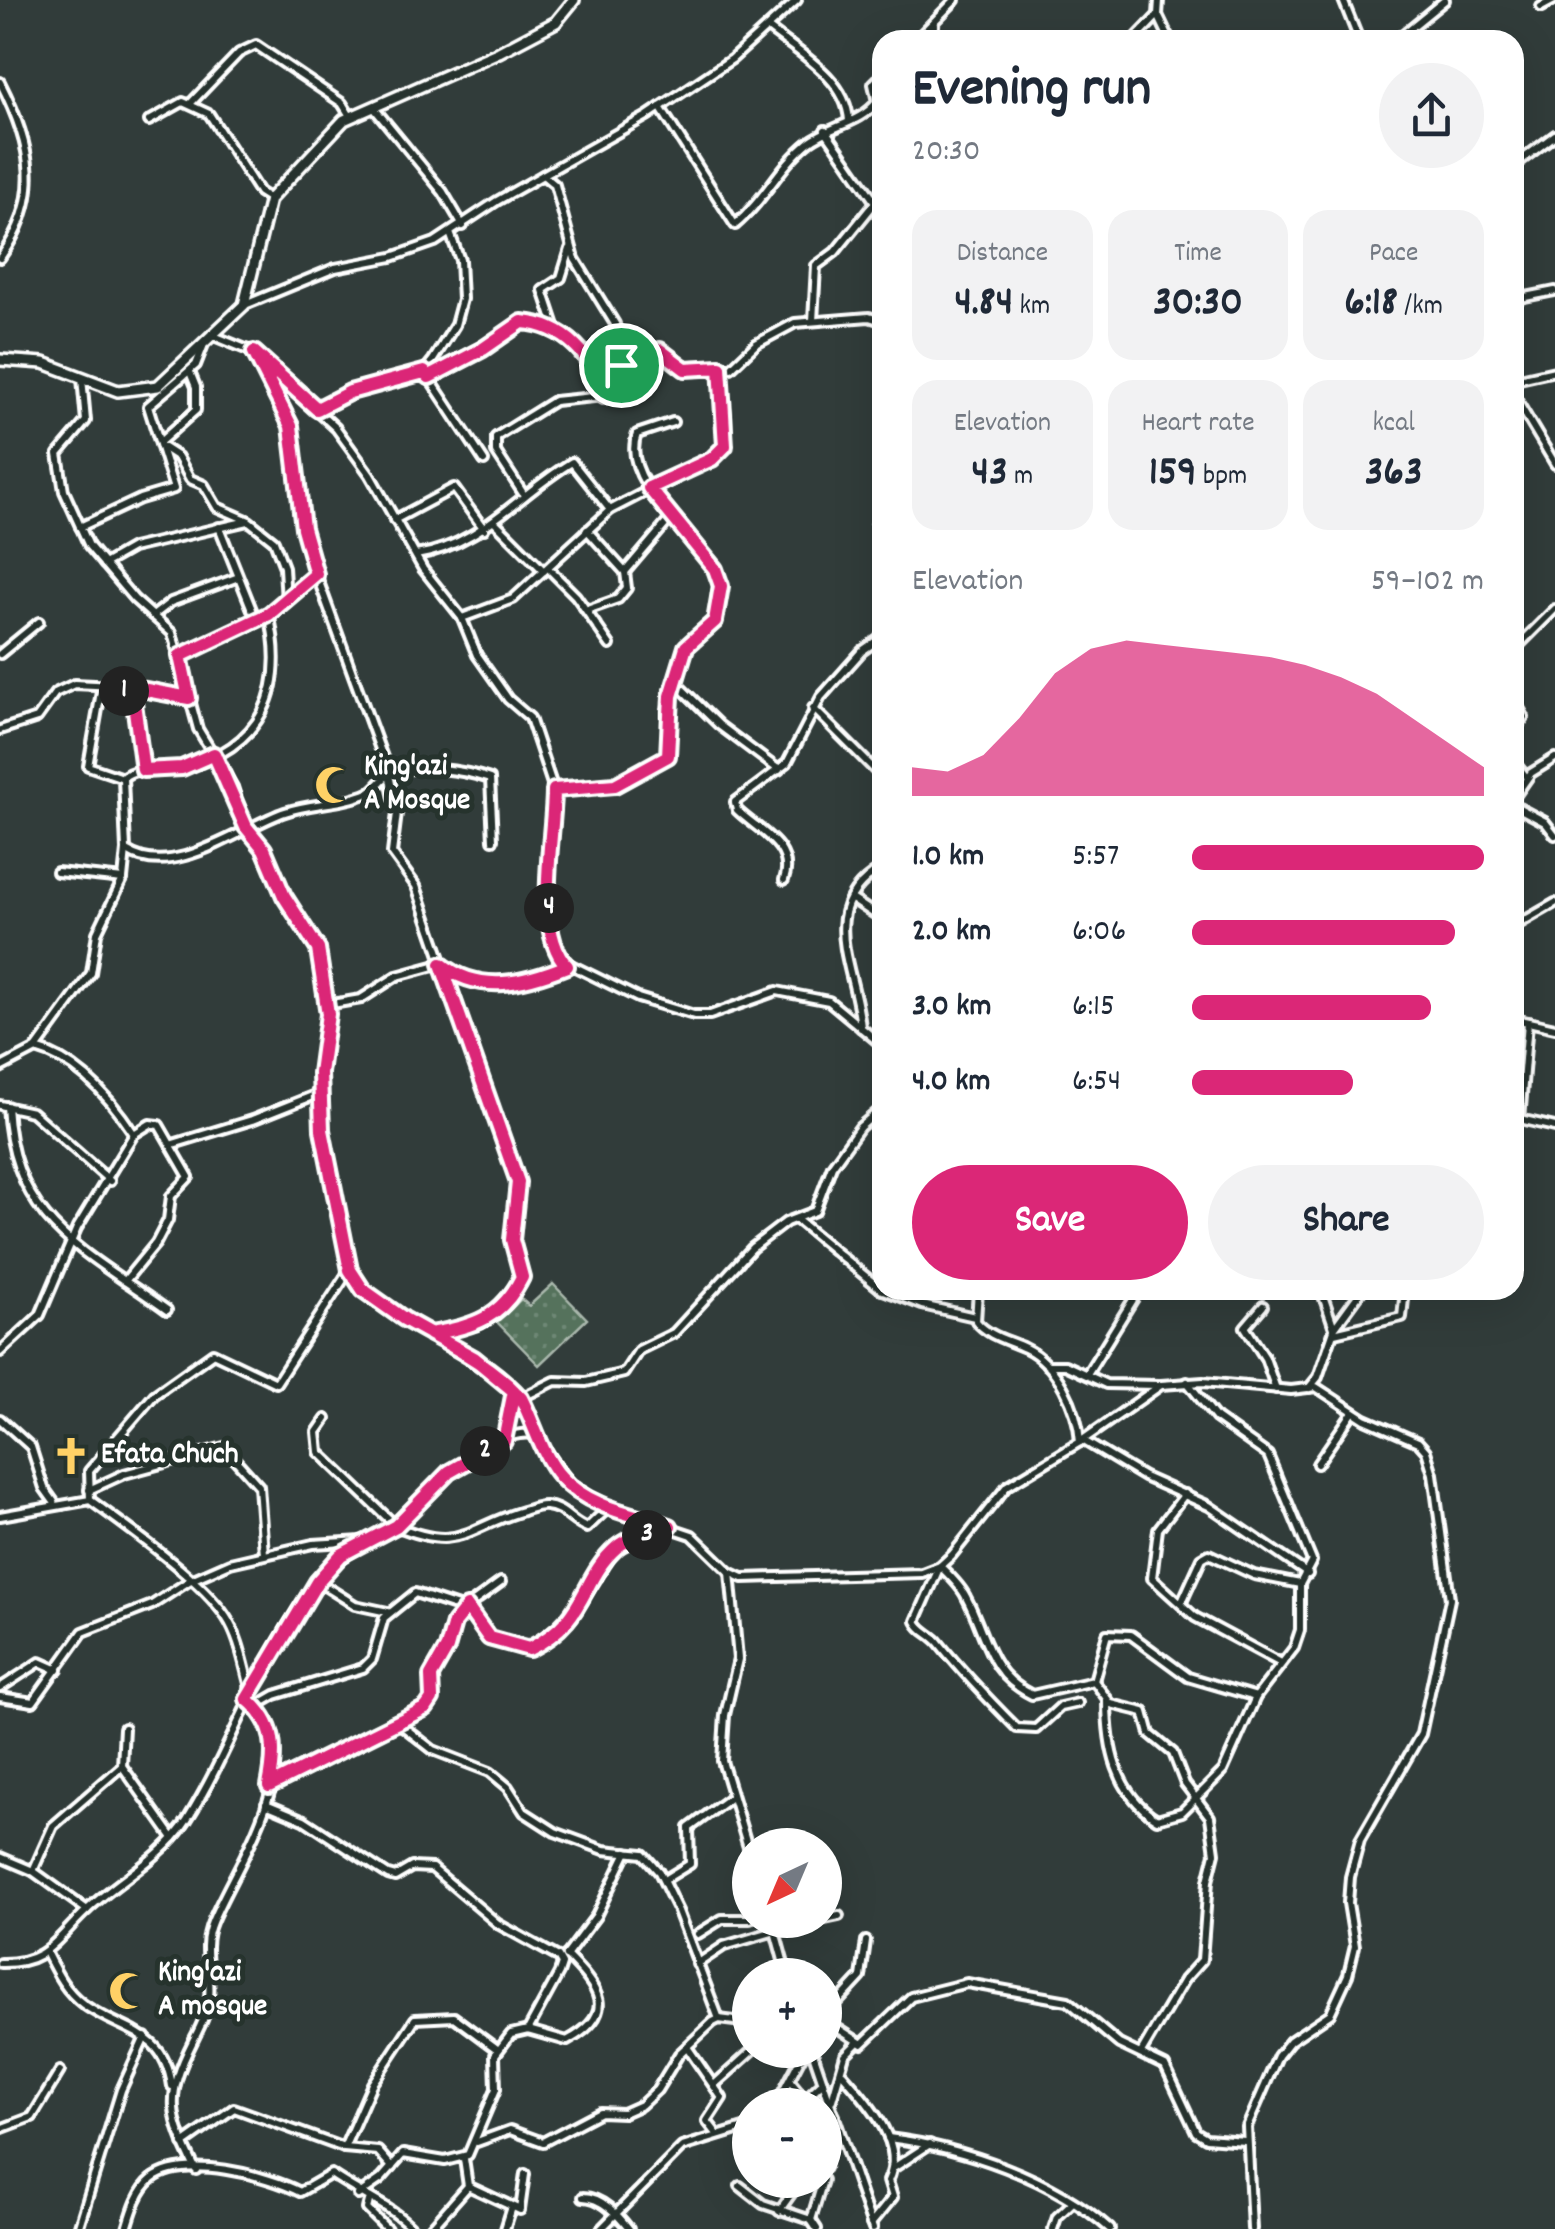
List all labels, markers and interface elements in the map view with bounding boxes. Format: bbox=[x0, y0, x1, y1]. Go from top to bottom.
text: Evening run bbox=[912, 53, 1151, 132]
button: share bbox=[1379, 63, 1484, 168]
text: 20:30 bbox=[912, 130, 980, 176]
text: Distance bbox=[957, 235, 1048, 275]
text: Time bbox=[1174, 235, 1222, 275]
text: Pace bbox=[1369, 235, 1418, 275]
text: 4.84 bbox=[954, 275, 1013, 335]
text: 30:30 bbox=[1153, 275, 1243, 335]
text: 6:18 bbox=[1344, 275, 1398, 335]
text: km bbox=[1013, 288, 1050, 328]
text: /km bbox=[1398, 288, 1443, 328]
pin bbox=[579, 323, 664, 408]
icon: arrive bbox=[594, 338, 649, 393]
text: Elevation bbox=[954, 405, 1051, 445]
text: Heart rate bbox=[1141, 405, 1255, 445]
text: kcal bbox=[1372, 405, 1415, 445]
text: 43 bbox=[971, 445, 1008, 505]
text: 159 bbox=[1149, 445, 1197, 505]
text: 363 bbox=[1365, 445, 1423, 505]
text: m bbox=[1008, 458, 1033, 498]
text: bpm bbox=[1197, 458, 1247, 498]
text: Elevation bbox=[912, 560, 1023, 606]
text: 59–102 m bbox=[1371, 560, 1484, 606]
pin: 1 bbox=[99, 666, 149, 716]
text: 1 bbox=[121, 671, 127, 711]
place label: King'azi A Mosque bbox=[364, 747, 470, 824]
mosque icon: King'azi A Mosque bbox=[313, 764, 355, 806]
text: 1.0 km bbox=[912, 835, 984, 881]
text: 5:57 bbox=[1072, 835, 1119, 881]
pin: 4 bbox=[524, 883, 574, 933]
text: 4 bbox=[543, 888, 555, 928]
text: 2.0 km bbox=[912, 910, 991, 956]
text: 6:06 bbox=[1072, 910, 1126, 956]
text: 3.0 km bbox=[912, 985, 991, 1031]
text: 6:15 bbox=[1072, 985, 1115, 1031]
text: 4.0 km bbox=[912, 1060, 990, 1106]
text: 6:54 bbox=[1072, 1060, 1121, 1106]
button: Save bbox=[912, 1165, 1188, 1280]
button: Share bbox=[1208, 1165, 1484, 1280]
pin: 2 bbox=[460, 1426, 510, 1476]
text: 2 bbox=[479, 1431, 491, 1471]
church icon: Efata Chuch bbox=[50, 1435, 92, 1477]
place label: Efata Chuch bbox=[101, 1435, 239, 1478]
pin: 3 bbox=[622, 1510, 672, 1560]
text: 3 bbox=[641, 1515, 653, 1555]
north arrow bbox=[732, 1828, 842, 1938]
map controls bbox=[732, 1828, 842, 2198]
place label: King'azi A mosque bbox=[158, 1953, 267, 2030]
button: + bbox=[732, 1958, 842, 2068]
mosque icon: King'azi A mosque bbox=[107, 1970, 149, 2012]
button: − bbox=[732, 2088, 842, 2198]

